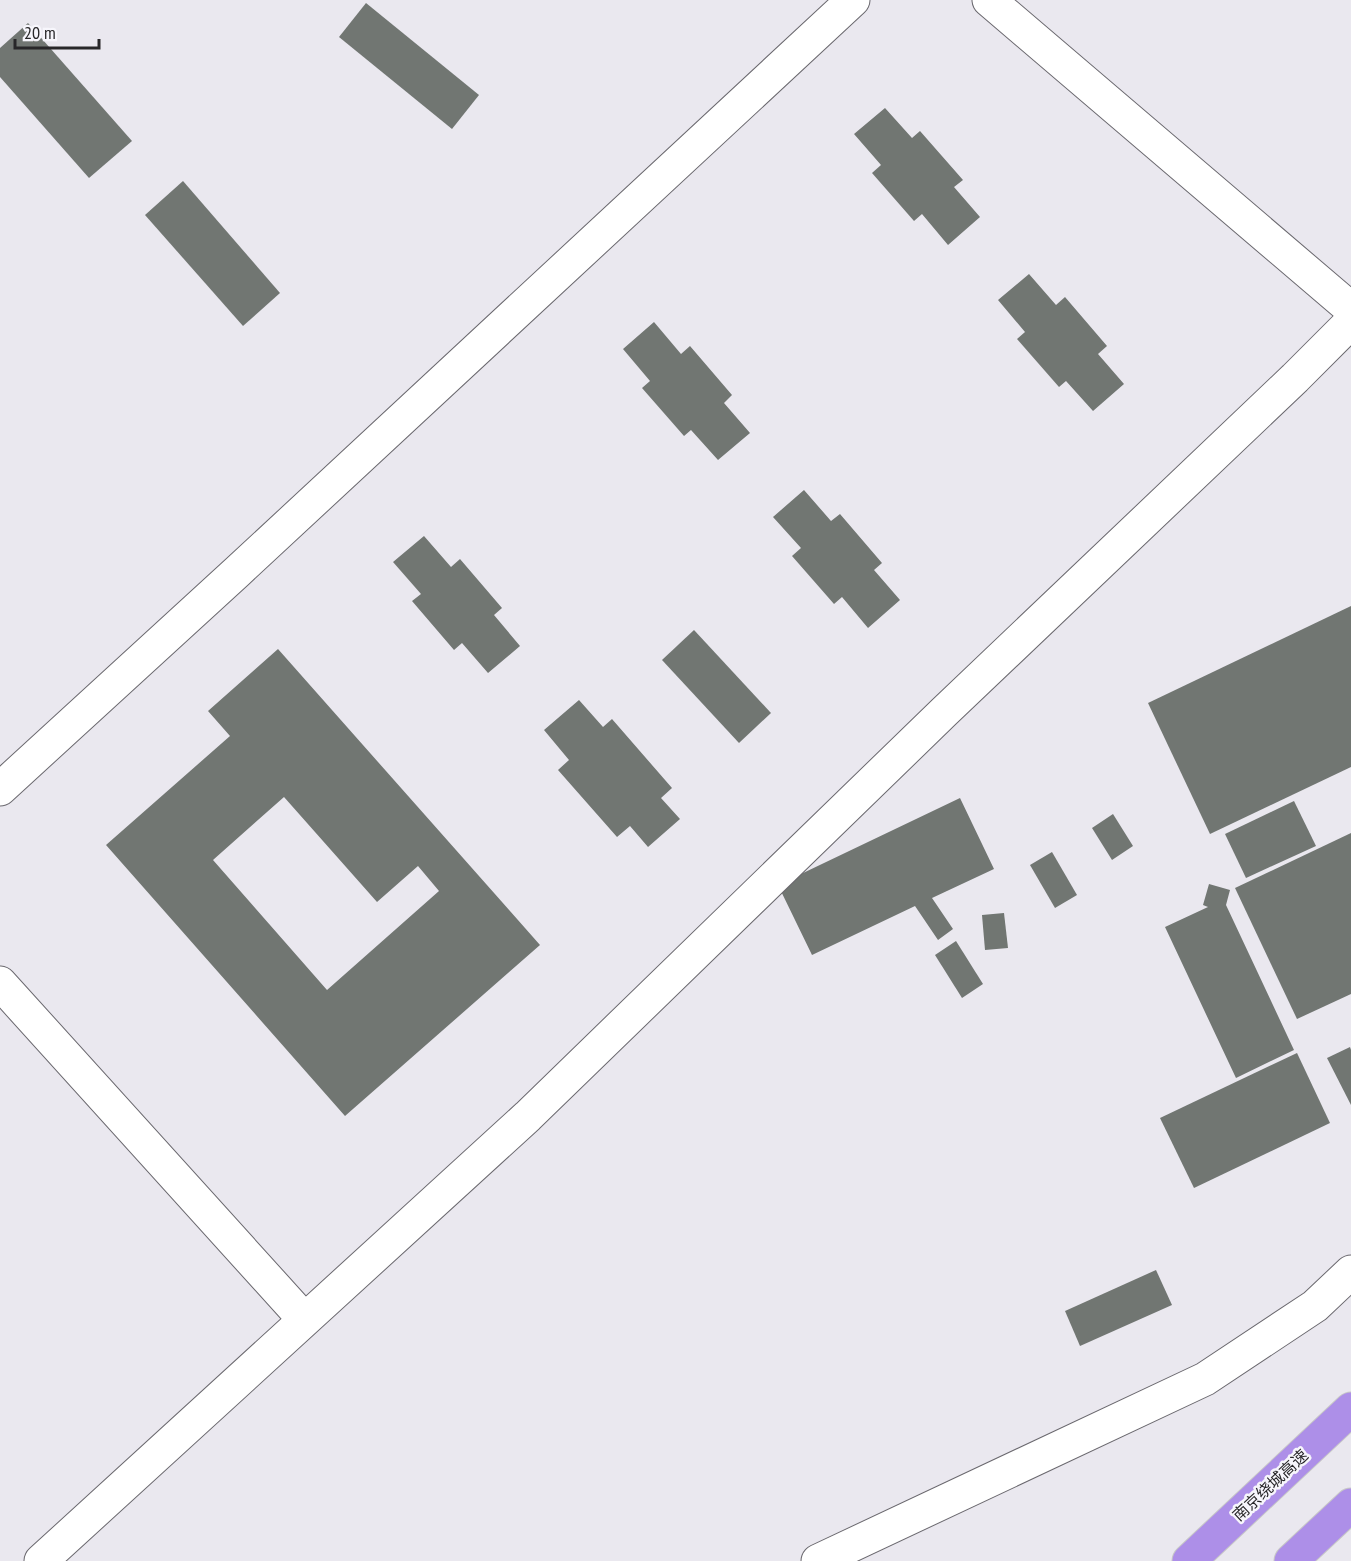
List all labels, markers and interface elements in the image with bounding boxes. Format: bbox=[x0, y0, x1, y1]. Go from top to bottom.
scale bar bbox=[15, 12, 99, 50]
text: 20 m bbox=[24, 21, 56, 44]
street label: 南京绕城高速 bbox=[1228, 1445, 1312, 1525]

